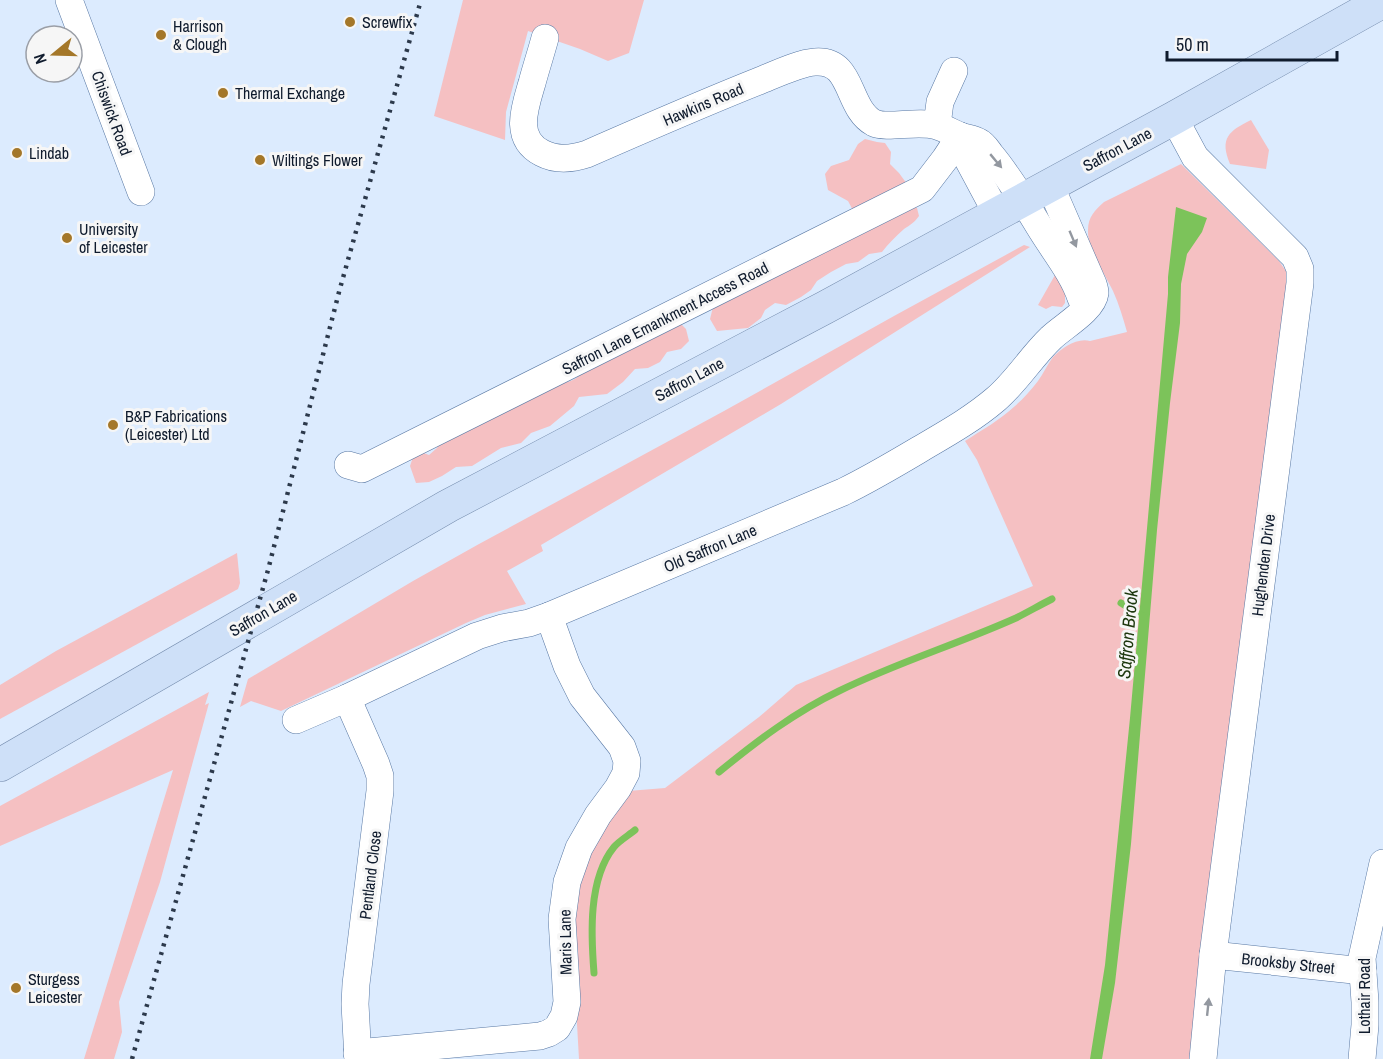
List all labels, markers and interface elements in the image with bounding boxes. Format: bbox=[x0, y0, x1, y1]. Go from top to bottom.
place label: Screwfix bbox=[362, 11, 413, 33]
place label: Harrison & Clough bbox=[173, 15, 227, 55]
marker: Screwfix bbox=[343, 15, 357, 29]
north arrow bbox=[24, 24, 84, 84]
scale bar bbox=[1167, 24, 1336, 62]
marker: Harrison & Clough bbox=[154, 28, 168, 42]
text: 50 m bbox=[1176, 32, 1209, 57]
text: N bbox=[28, 51, 52, 67]
street label: Chiswick Road bbox=[87, 68, 137, 158]
street label: Hawkins Road bbox=[659, 77, 747, 131]
place label: Thermal Exchange bbox=[235, 82, 345, 104]
marker: Thermal Exchange bbox=[216, 86, 230, 100]
street label: Saffron Lane bbox=[1079, 122, 1155, 176]
place label: Lindab bbox=[29, 142, 69, 164]
marker: Lindab bbox=[10, 146, 24, 160]
place label: Wiltings Flower bbox=[272, 149, 363, 171]
marker: Wiltings Flower bbox=[253, 153, 267, 167]
one-way arrow bbox=[990, 153, 1003, 169]
place label: University of Leicester bbox=[79, 218, 148, 258]
one-way arrow bbox=[1068, 230, 1078, 248]
marker: University of Leicester bbox=[60, 231, 74, 245]
street label: Saffron Lane Emankment Access Road bbox=[558, 257, 772, 379]
street label: Saffron Lane bbox=[651, 353, 727, 405]
place label: B&P Fabrications (Leicester) Ltd bbox=[125, 405, 227, 445]
marker: B&P Fabrications (Leicester) Ltd bbox=[106, 418, 120, 432]
street label: Hughenden Drive bbox=[1246, 513, 1280, 617]
street label: Old Saffron Lane bbox=[660, 519, 760, 577]
street label: Saffron Lane bbox=[225, 585, 301, 641]
water label: Saffron Brook bbox=[1111, 587, 1144, 680]
street label: Pentland Close bbox=[354, 829, 386, 921]
street label: Maris Lane bbox=[553, 909, 577, 975]
street label: Brooksby Street bbox=[1240, 947, 1336, 979]
street label: Lothair Road bbox=[1353, 958, 1375, 1034]
place label: Sturgess Leicester bbox=[28, 968, 83, 1008]
marker: Sturgess Leicester bbox=[9, 981, 23, 995]
one-way arrow bbox=[1203, 997, 1213, 1016]

